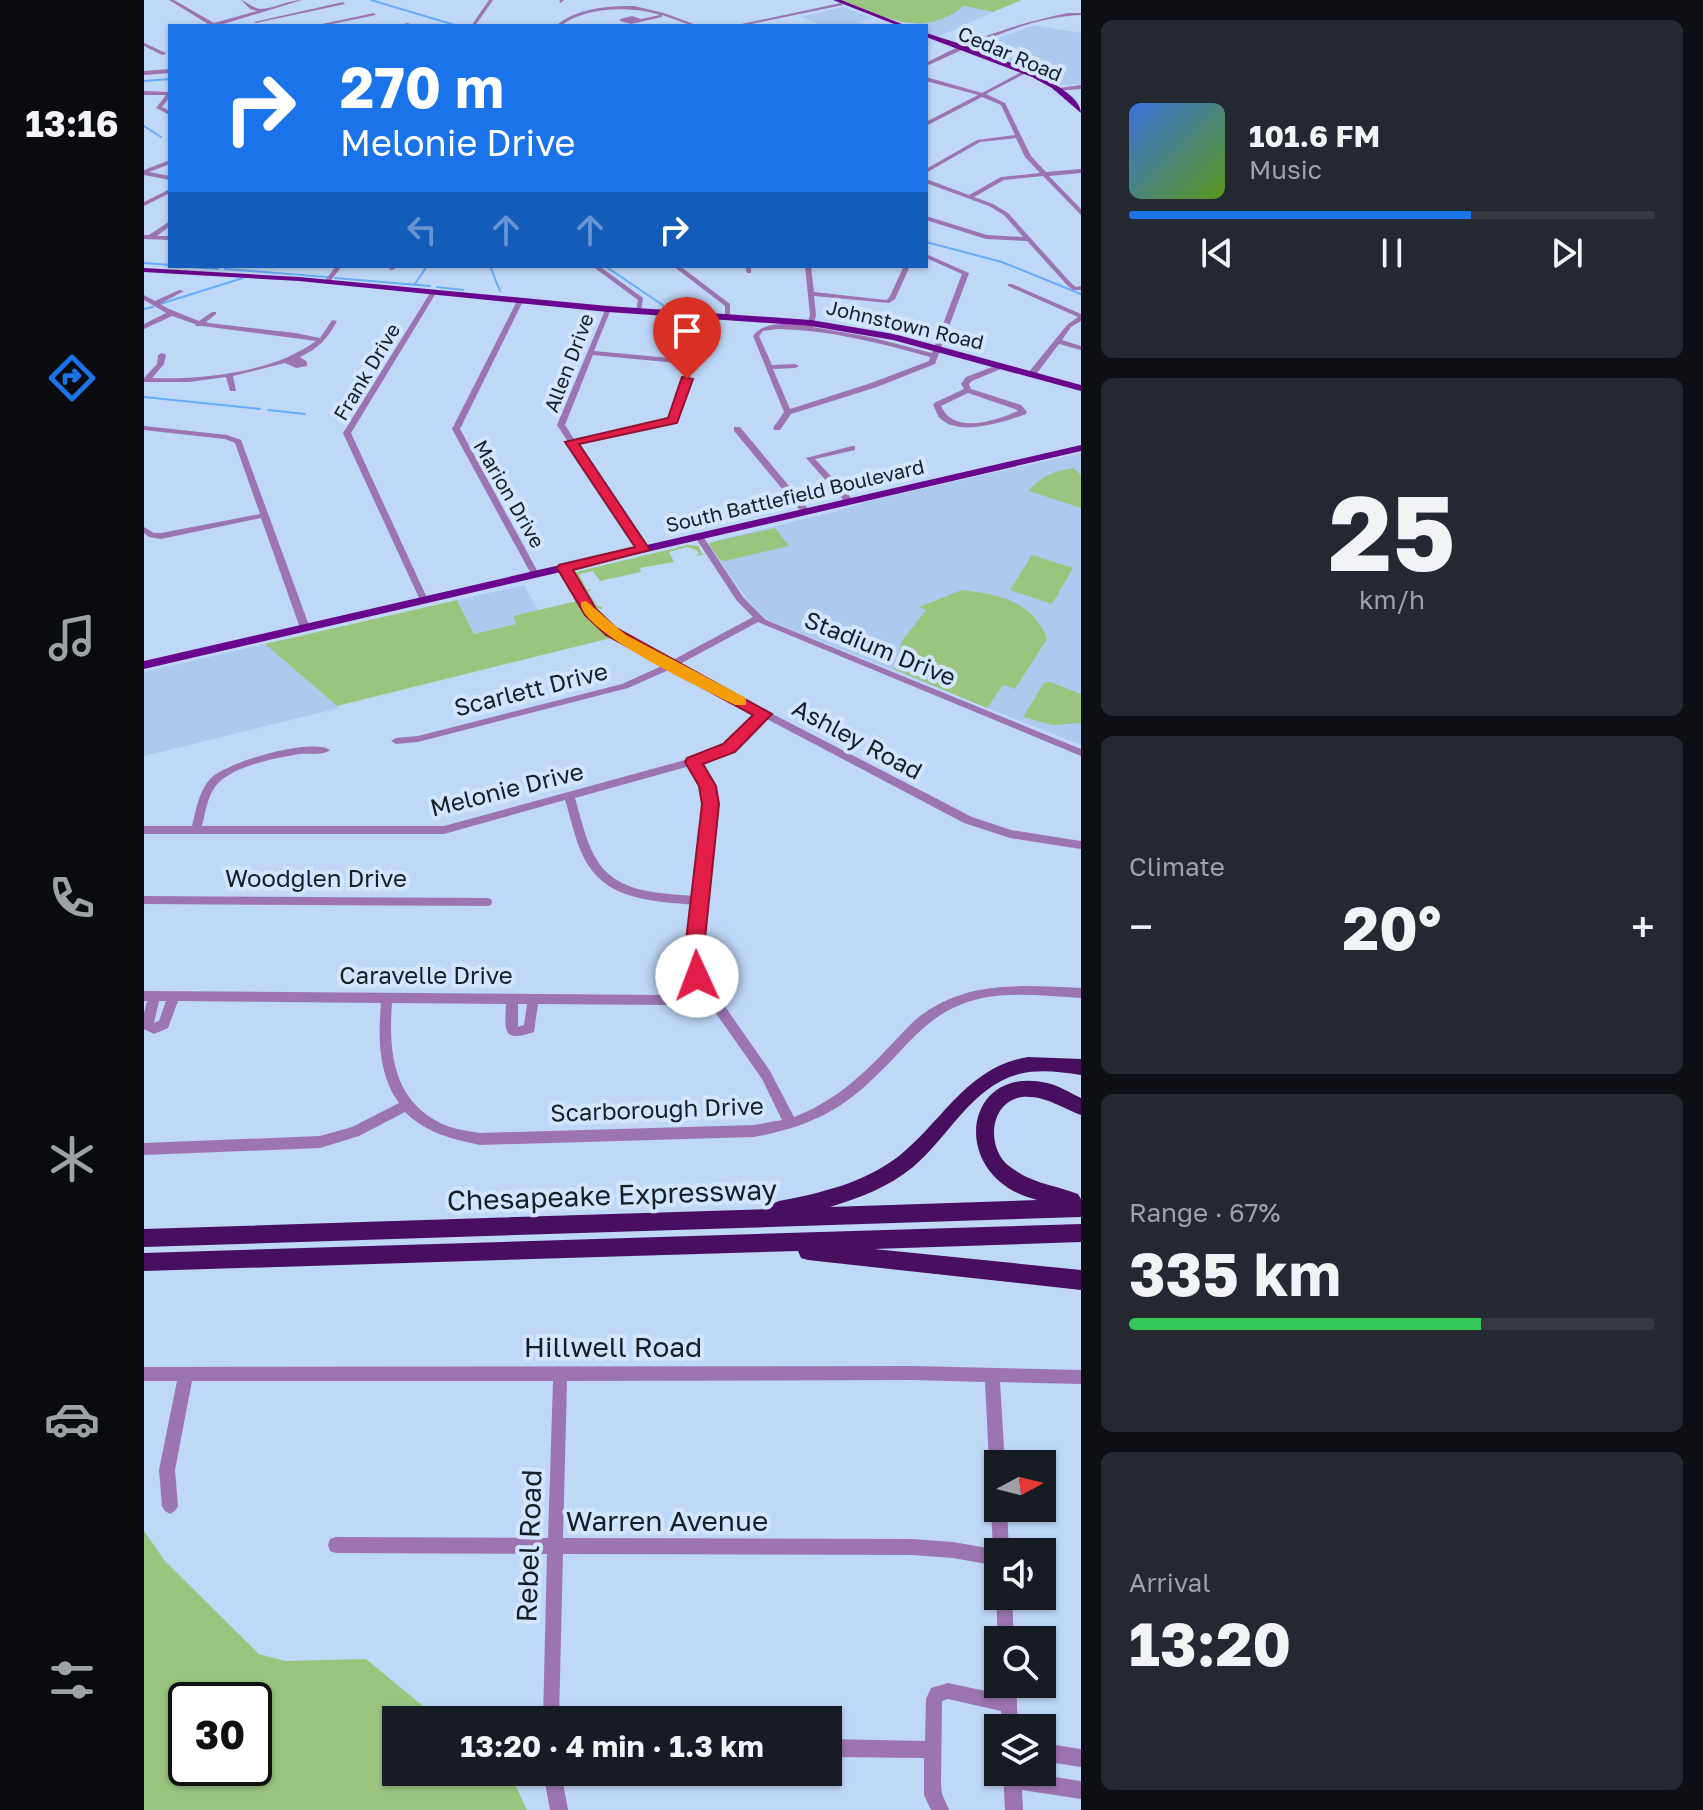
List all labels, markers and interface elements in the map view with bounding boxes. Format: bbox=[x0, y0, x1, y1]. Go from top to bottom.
street label: Cedar Road bbox=[955, 20, 1066, 86]
text: 270 m bbox=[340, 53, 504, 120]
icon: right bbox=[208, 56, 312, 160]
text: 13:16 bbox=[25, 102, 119, 145]
text: 101.6 FM bbox=[1249, 118, 1380, 154]
text: Melonie Drive bbox=[340, 121, 575, 164]
text: Music bbox=[1249, 154, 1322, 185]
icon: left bbox=[400, 208, 444, 252]
icon: ahead bbox=[484, 208, 528, 252]
icon: ahead bbox=[568, 208, 612, 252]
icon: right bbox=[652, 208, 696, 252]
icon: previous bbox=[1195, 231, 1239, 275]
icon: pause bbox=[1370, 231, 1414, 275]
icon: next bbox=[1545, 231, 1589, 275]
street label: Johnstown Road bbox=[824, 294, 986, 354]
pin bbox=[653, 297, 721, 379]
icon: arrive bbox=[665, 309, 709, 353]
street label: Allen Drive bbox=[538, 310, 598, 416]
street label: Frank Drive bbox=[328, 319, 404, 424]
icon: directions bbox=[44, 350, 100, 406]
street label: Marion Drive bbox=[469, 435, 550, 552]
street label: South Battlefield Boulevard bbox=[663, 454, 926, 536]
text: 25 bbox=[1329, 469, 1455, 594]
text: km/h bbox=[1359, 584, 1425, 615]
street label: Stadium Drive bbox=[801, 604, 960, 691]
icon: music bbox=[44, 610, 100, 666]
street label: Scarlett Drive bbox=[451, 655, 610, 722]
street label: Ashley Road bbox=[788, 692, 927, 785]
street label: Melonie Drive bbox=[427, 755, 586, 822]
text: Climate bbox=[1129, 851, 1225, 882]
street label: Woodglen Drive bbox=[225, 863, 407, 892]
icon: phone bbox=[44, 870, 100, 926]
text: 20° bbox=[1343, 891, 1442, 963]
text: − bbox=[1129, 900, 1153, 953]
text: + bbox=[1631, 900, 1655, 953]
position arrow bbox=[655, 934, 739, 1018]
street label: Caravelle Drive bbox=[339, 960, 513, 989]
street label: Scarborough Drive bbox=[550, 1090, 764, 1127]
icon: climate bbox=[44, 1131, 100, 1187]
street label: Chesapeake Expressway bbox=[446, 1172, 778, 1217]
text: Range · 67% bbox=[1129, 1197, 1280, 1228]
text: 335 km bbox=[1129, 1237, 1341, 1309]
street label: Hillwell Road bbox=[524, 1330, 702, 1363]
icon: car bbox=[44, 1391, 100, 1447]
north arrow bbox=[984, 1450, 1056, 1522]
map controls bbox=[984, 1450, 1056, 1786]
street label: Rebel Road bbox=[509, 1469, 548, 1623]
street label: Warren Avenue bbox=[566, 1504, 768, 1537]
button: sound bbox=[984, 1538, 1056, 1610]
text: Arrival bbox=[1129, 1567, 1210, 1598]
text: 13:20 bbox=[1129, 1607, 1291, 1679]
button: search bbox=[984, 1626, 1056, 1698]
icon: filters bbox=[44, 1652, 100, 1708]
speed limit sign: 30 bbox=[168, 1682, 272, 1786]
button: layers bbox=[984, 1714, 1056, 1786]
text: 13:20 · 4 min · 1.3 km bbox=[460, 1728, 764, 1764]

